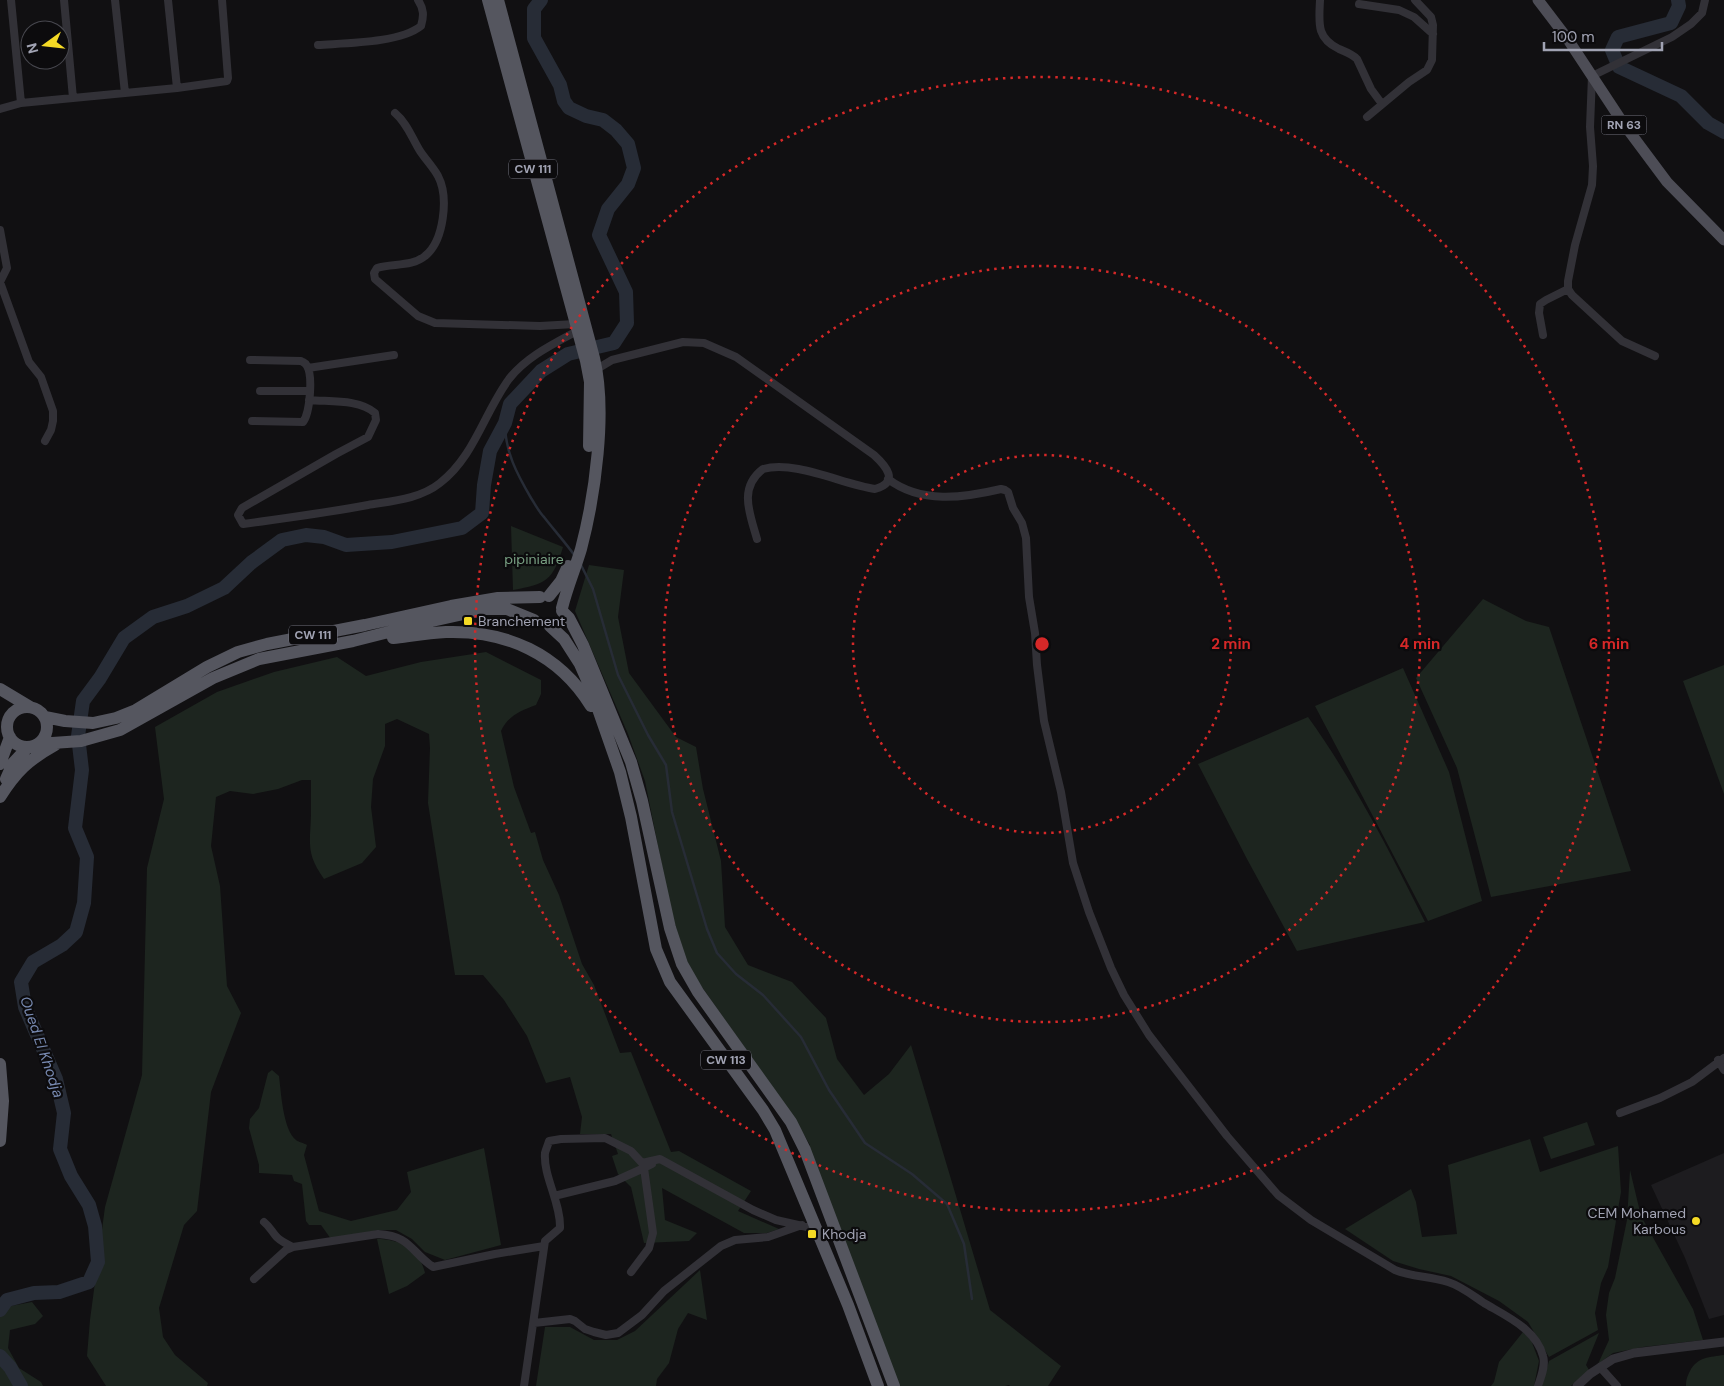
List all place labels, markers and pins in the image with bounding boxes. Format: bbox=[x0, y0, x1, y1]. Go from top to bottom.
place label: Branchement bbox=[478, 612, 565, 630]
marker: Branchement bbox=[462, 615, 474, 627]
centre of rings bbox=[1033, 635, 1051, 653]
place label: CEM Mohamed Karbous bbox=[1588, 1204, 1686, 1238]
marker: CEM Mohamed Karbous bbox=[1690, 1215, 1702, 1227]
place label: Khodja bbox=[822, 1225, 866, 1243]
marker: Khodja bbox=[806, 1228, 818, 1240]

